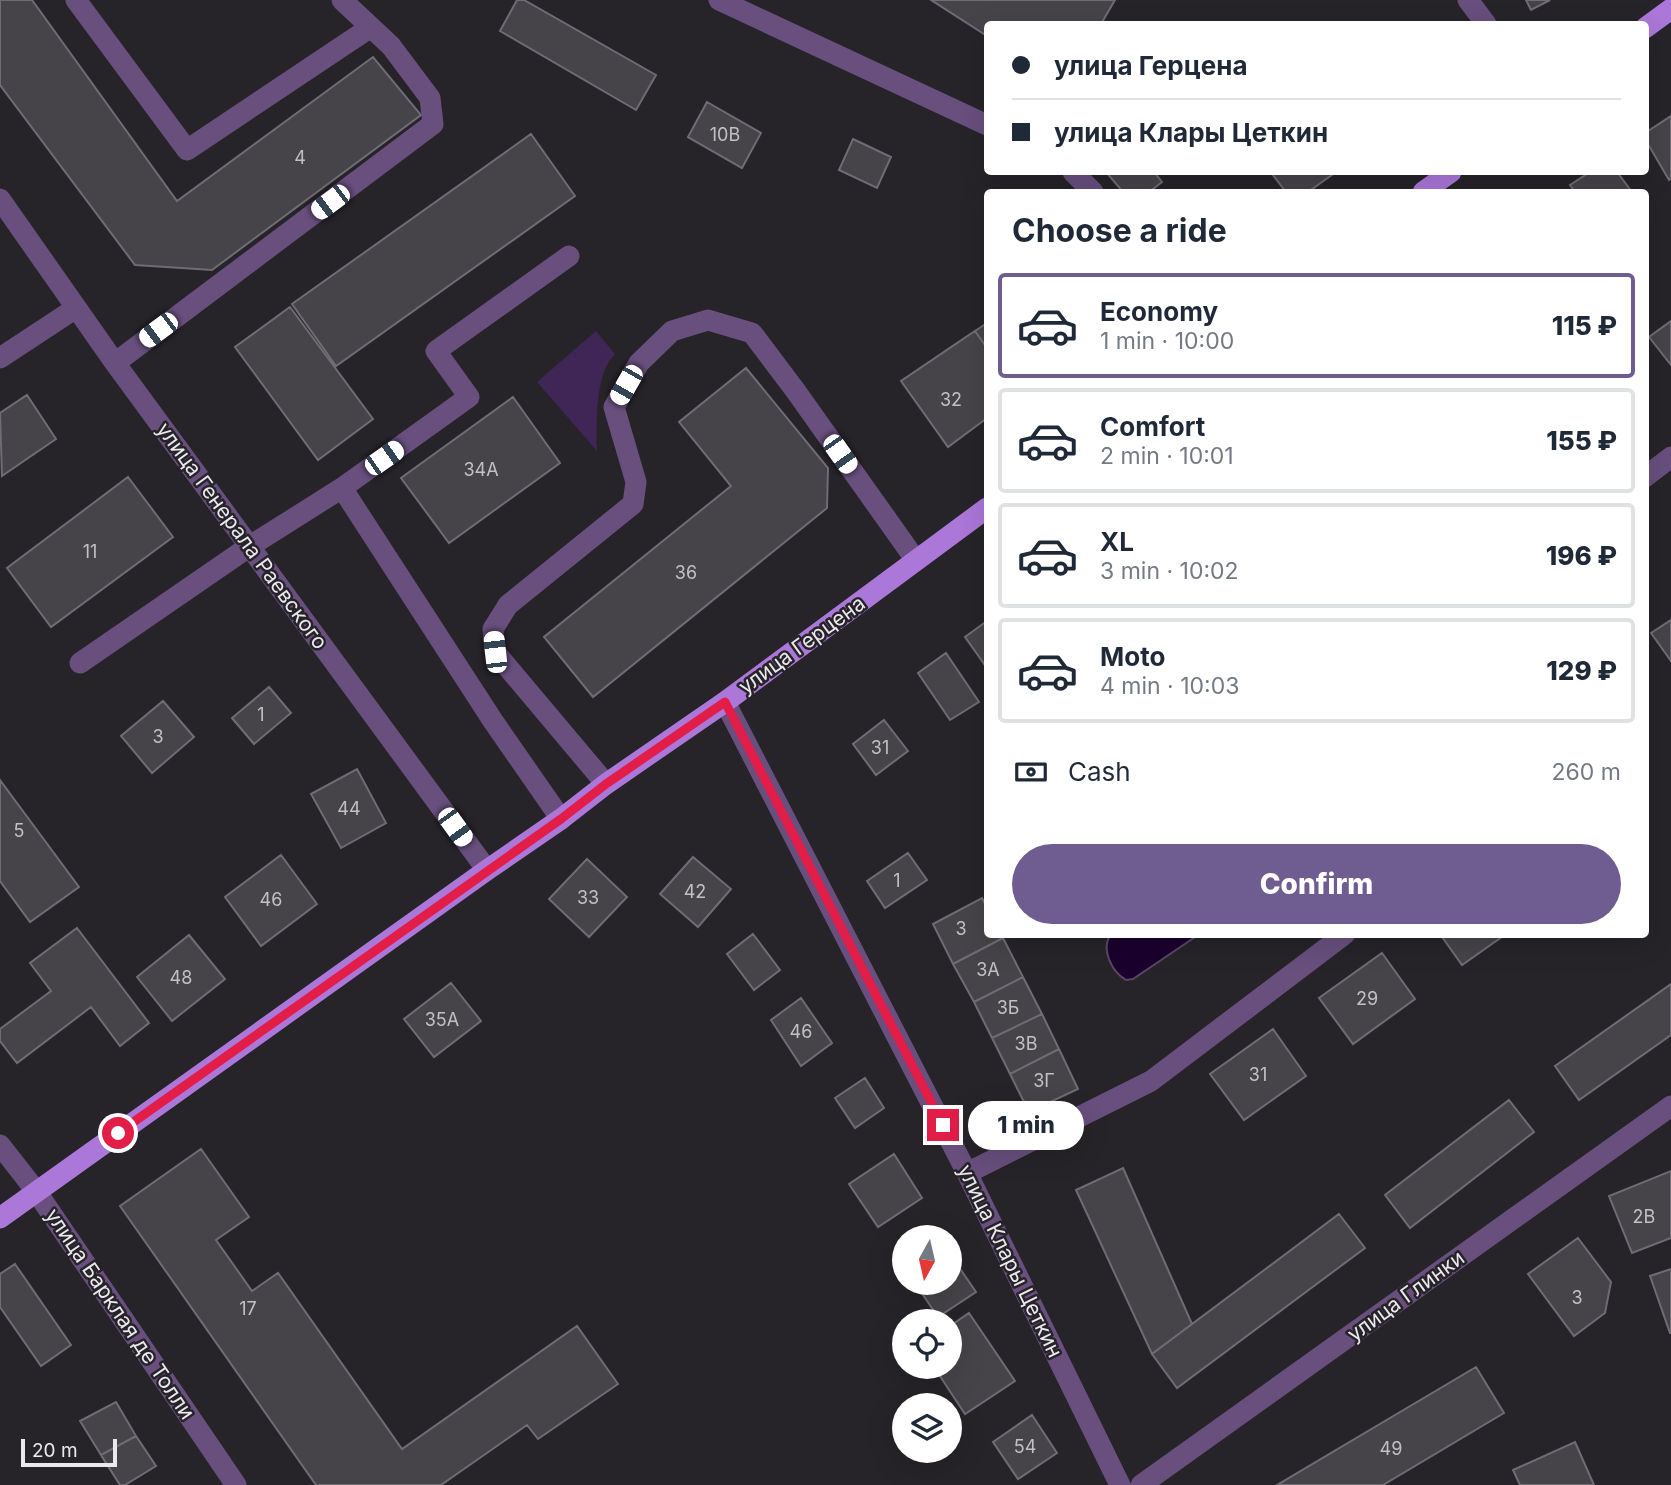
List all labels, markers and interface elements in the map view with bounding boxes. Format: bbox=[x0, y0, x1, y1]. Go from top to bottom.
text: улица Герцена bbox=[1054, 50, 1248, 81]
text: улица Клары Цеткин bbox=[1054, 117, 1328, 148]
house number: 10В bbox=[710, 124, 740, 145]
house number: 4 bbox=[294, 147, 306, 168]
car bbox=[307, 181, 354, 223]
text: Choose a ride bbox=[1012, 211, 1227, 250]
icon: car bbox=[1016, 294, 1079, 357]
text: Economy bbox=[1100, 296, 1218, 327]
car bbox=[135, 309, 182, 351]
text: 115 ₽ bbox=[1552, 310, 1617, 341]
text: 1 min · 10:00 bbox=[1100, 327, 1234, 355]
car bbox=[607, 362, 646, 408]
house number: 32 bbox=[940, 389, 962, 410]
icon: car bbox=[1016, 409, 1079, 472]
text: Comfort bbox=[1100, 411, 1205, 442]
street label: улица Генерала Раевского bbox=[152, 418, 333, 654]
text: 155 ₽ bbox=[1546, 425, 1617, 456]
car bbox=[820, 431, 861, 477]
car bbox=[361, 437, 408, 479]
text: 2 min · 10:01 bbox=[1100, 442, 1234, 470]
house number: 34А bbox=[463, 459, 499, 480]
icon: car bbox=[1016, 524, 1079, 587]
text: XL bbox=[1100, 526, 1134, 557]
text: 196 ₽ bbox=[1546, 540, 1617, 571]
house number: 11 bbox=[83, 541, 97, 562]
text: 3 min · 10:02 bbox=[1100, 557, 1239, 585]
house number: 36 bbox=[675, 562, 697, 583]
street label: улица Герцена bbox=[734, 590, 870, 699]
car bbox=[483, 630, 508, 674]
icon: car bbox=[1016, 639, 1079, 702]
text: Moto bbox=[1100, 641, 1165, 672]
text: 129 ₽ bbox=[1546, 655, 1617, 686]
text: 4 min · 10:03 bbox=[1100, 672, 1239, 700]
house number: 1 bbox=[257, 704, 265, 725]
house number: 3 bbox=[152, 726, 164, 747]
house number: 31 bbox=[871, 737, 889, 758]
icon: cash bbox=[1012, 753, 1050, 791]
text: Cash bbox=[1068, 756, 1131, 787]
text: 260 m bbox=[1552, 758, 1621, 786]
house number: 44 bbox=[337, 798, 361, 819]
car bbox=[435, 804, 476, 850]
house number: 5 bbox=[14, 820, 24, 841]
button: Confirm bbox=[1012, 844, 1621, 924]
house number: 1 bbox=[893, 870, 901, 891]
house number: 42 bbox=[684, 881, 706, 902]
house number: 33 bbox=[577, 887, 599, 908]
house number: 46 bbox=[260, 889, 282, 910]
house number: 3 bbox=[955, 918, 967, 939]
house number: 3А bbox=[976, 959, 1000, 980]
house number: 48 bbox=[170, 967, 192, 988]
house number: 29 bbox=[1356, 988, 1378, 1009]
house number: 3Б bbox=[997, 997, 1019, 1018]
house number: 35А bbox=[425, 1009, 459, 1030]
house number: 46 bbox=[790, 1021, 812, 1042]
house number: 3В bbox=[1015, 1033, 1037, 1054]
house number: 31 bbox=[1249, 1064, 1267, 1085]
house number: 3Г bbox=[1033, 1070, 1055, 1091]
callout: 1 min bbox=[968, 1100, 1083, 1150]
route end bbox=[927, 1109, 959, 1141]
text: 1 min bbox=[997, 1111, 1055, 1139]
route start bbox=[102, 1117, 134, 1149]
street label: улица Клары Цеткин bbox=[953, 1160, 1068, 1361]
street label: улица Барклая де Толли bbox=[40, 1204, 200, 1424]
house number: 2В bbox=[1633, 1206, 1655, 1227]
north arrow bbox=[892, 1225, 962, 1295]
map controls bbox=[892, 1225, 962, 1463]
street label: улица Глинки bbox=[1342, 1245, 1469, 1346]
house number: 3 bbox=[1571, 1287, 1583, 1308]
house number: 17 bbox=[239, 1298, 257, 1319]
button: locate bbox=[892, 1309, 962, 1379]
button: layers bbox=[892, 1393, 962, 1463]
scale bar bbox=[21, 1436, 117, 1468]
house number: 54 bbox=[1014, 1436, 1036, 1457]
house number: 49 bbox=[1380, 1438, 1402, 1459]
text: 20 m bbox=[32, 1439, 78, 1462]

